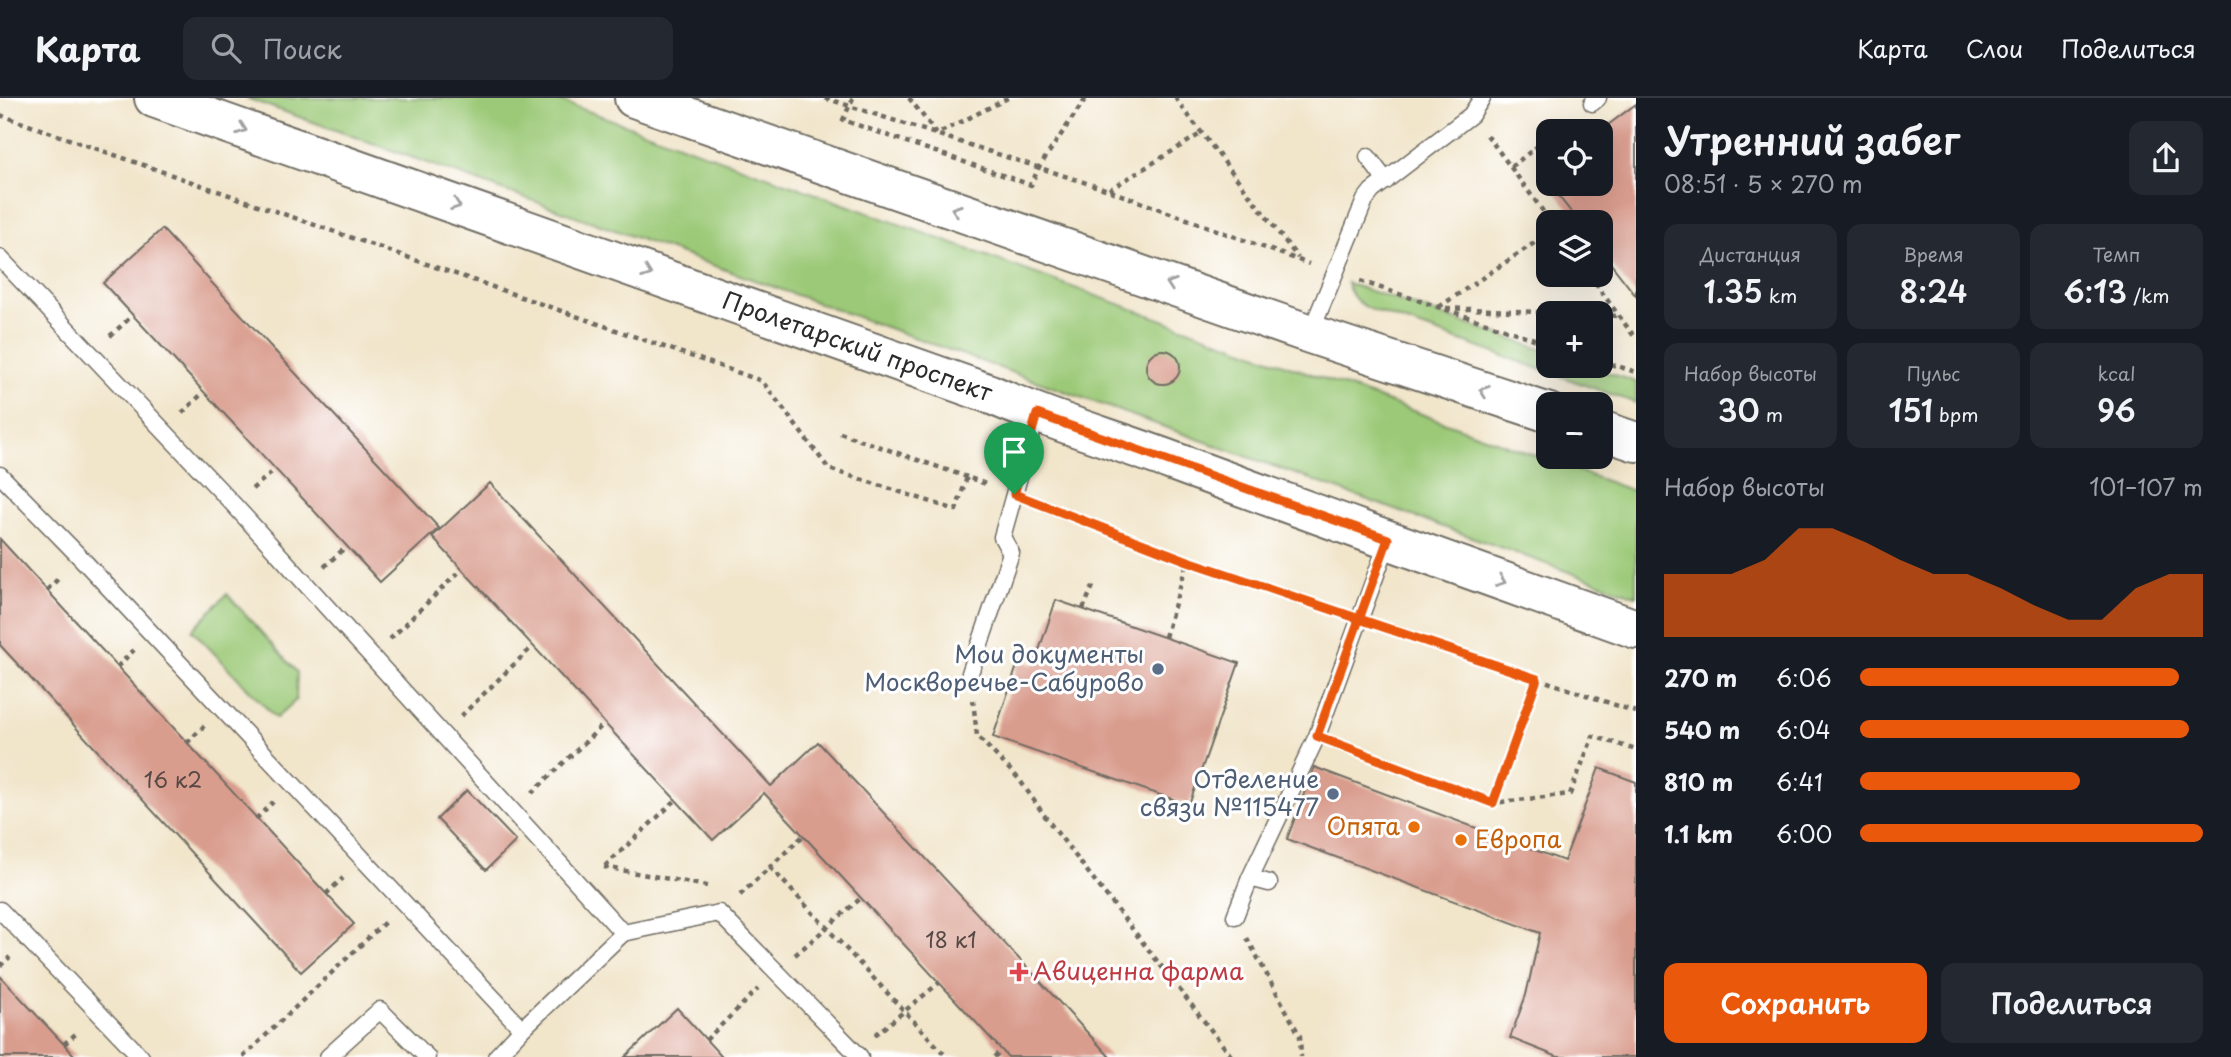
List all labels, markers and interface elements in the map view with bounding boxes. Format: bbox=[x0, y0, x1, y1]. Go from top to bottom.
search box bbox=[183, 17, 673, 80]
text: Карта bbox=[35, 23, 141, 73]
icon: search bbox=[207, 29, 245, 67]
text: Поиск bbox=[263, 29, 342, 68]
text: Карта bbox=[1857, 30, 1928, 66]
text: Слои bbox=[1966, 30, 2023, 66]
text: Поделиться bbox=[2061, 30, 2196, 66]
text: Утренний забег bbox=[1664, 111, 1960, 168]
map controls bbox=[1536, 119, 1613, 469]
button: locate bbox=[1536, 119, 1613, 196]
one-way arrow bbox=[235, 121, 247, 135]
button: share bbox=[2129, 121, 2203, 195]
text: 08:51 · 5 × 270 m bbox=[1664, 166, 1863, 201]
one-way arrow bbox=[450, 197, 462, 211]
one-way arrow bbox=[951, 204, 963, 218]
button: layers bbox=[1536, 210, 1613, 287]
text: Дистанция bbox=[1700, 240, 1801, 268]
text: Время bbox=[1903, 240, 1964, 268]
text: Темп bbox=[2092, 240, 2141, 268]
one-way arrow bbox=[641, 265, 653, 279]
text: 1.35 bbox=[1704, 268, 1763, 313]
text: 8:24 bbox=[1900, 268, 1967, 313]
text: 6:13 bbox=[2063, 268, 2127, 313]
one-way arrow bbox=[1166, 278, 1178, 292]
street label: Пролетарский проспект bbox=[718, 281, 998, 410]
text: km bbox=[1763, 281, 1797, 309]
text: /km bbox=[2127, 281, 2170, 309]
button: + bbox=[1536, 301, 1613, 378]
text: Набор высоты bbox=[1684, 359, 1817, 387]
text: Пульс bbox=[1907, 359, 1960, 387]
text: kcal bbox=[2098, 359, 2135, 387]
one-way arrow bbox=[1478, 385, 1491, 399]
text: 30 bbox=[1718, 387, 1760, 432]
text: 151 bbox=[1889, 387, 1933, 432]
text: 96 bbox=[2097, 387, 2136, 432]
button: − bbox=[1536, 392, 1613, 469]
text: m bbox=[1760, 400, 1783, 428]
text: bpm bbox=[1933, 400, 1978, 428]
pin bbox=[984, 422, 1044, 494]
icon: arrive bbox=[995, 433, 1033, 471]
text: Набор высоты bbox=[1664, 469, 1825, 504]
text: 101–107 m bbox=[2089, 469, 2203, 504]
one-way arrow bbox=[1495, 572, 1507, 586]
place label: Мои документы Москворечье-Сабурово bbox=[864, 635, 1144, 699]
text: 270 m bbox=[1664, 660, 1737, 695]
text: 6:06 bbox=[1776, 660, 1832, 695]
marker: Мои документы Москворечье-Сабурово bbox=[1150, 661, 1166, 677]
text: 540 m bbox=[1664, 712, 1740, 747]
text: 6:04 bbox=[1776, 712, 1831, 747]
place label: Отделение связи №115477 bbox=[1140, 760, 1319, 824]
house number: 16 к2 bbox=[144, 763, 202, 795]
text: 810 m bbox=[1664, 764, 1733, 799]
text: 6:41 bbox=[1776, 764, 1823, 799]
marker: Отделение связи №115477 bbox=[1325, 786, 1341, 802]
place label: Опята bbox=[1326, 807, 1400, 843]
text: 1.1 km bbox=[1664, 816, 1733, 851]
text: 6:00 bbox=[1776, 816, 1832, 851]
marker: Опята bbox=[1406, 819, 1422, 835]
place label: Европа bbox=[1475, 820, 1562, 856]
marker: Европа bbox=[1453, 832, 1469, 848]
house number: 18 к1 bbox=[925, 923, 977, 955]
place label: Авиценна фарма bbox=[1033, 952, 1244, 988]
button: Сохранить bbox=[1664, 963, 1927, 1043]
button: Поделиться bbox=[1941, 963, 2203, 1043]
marker: Авиценна фарма bbox=[1011, 964, 1027, 980]

